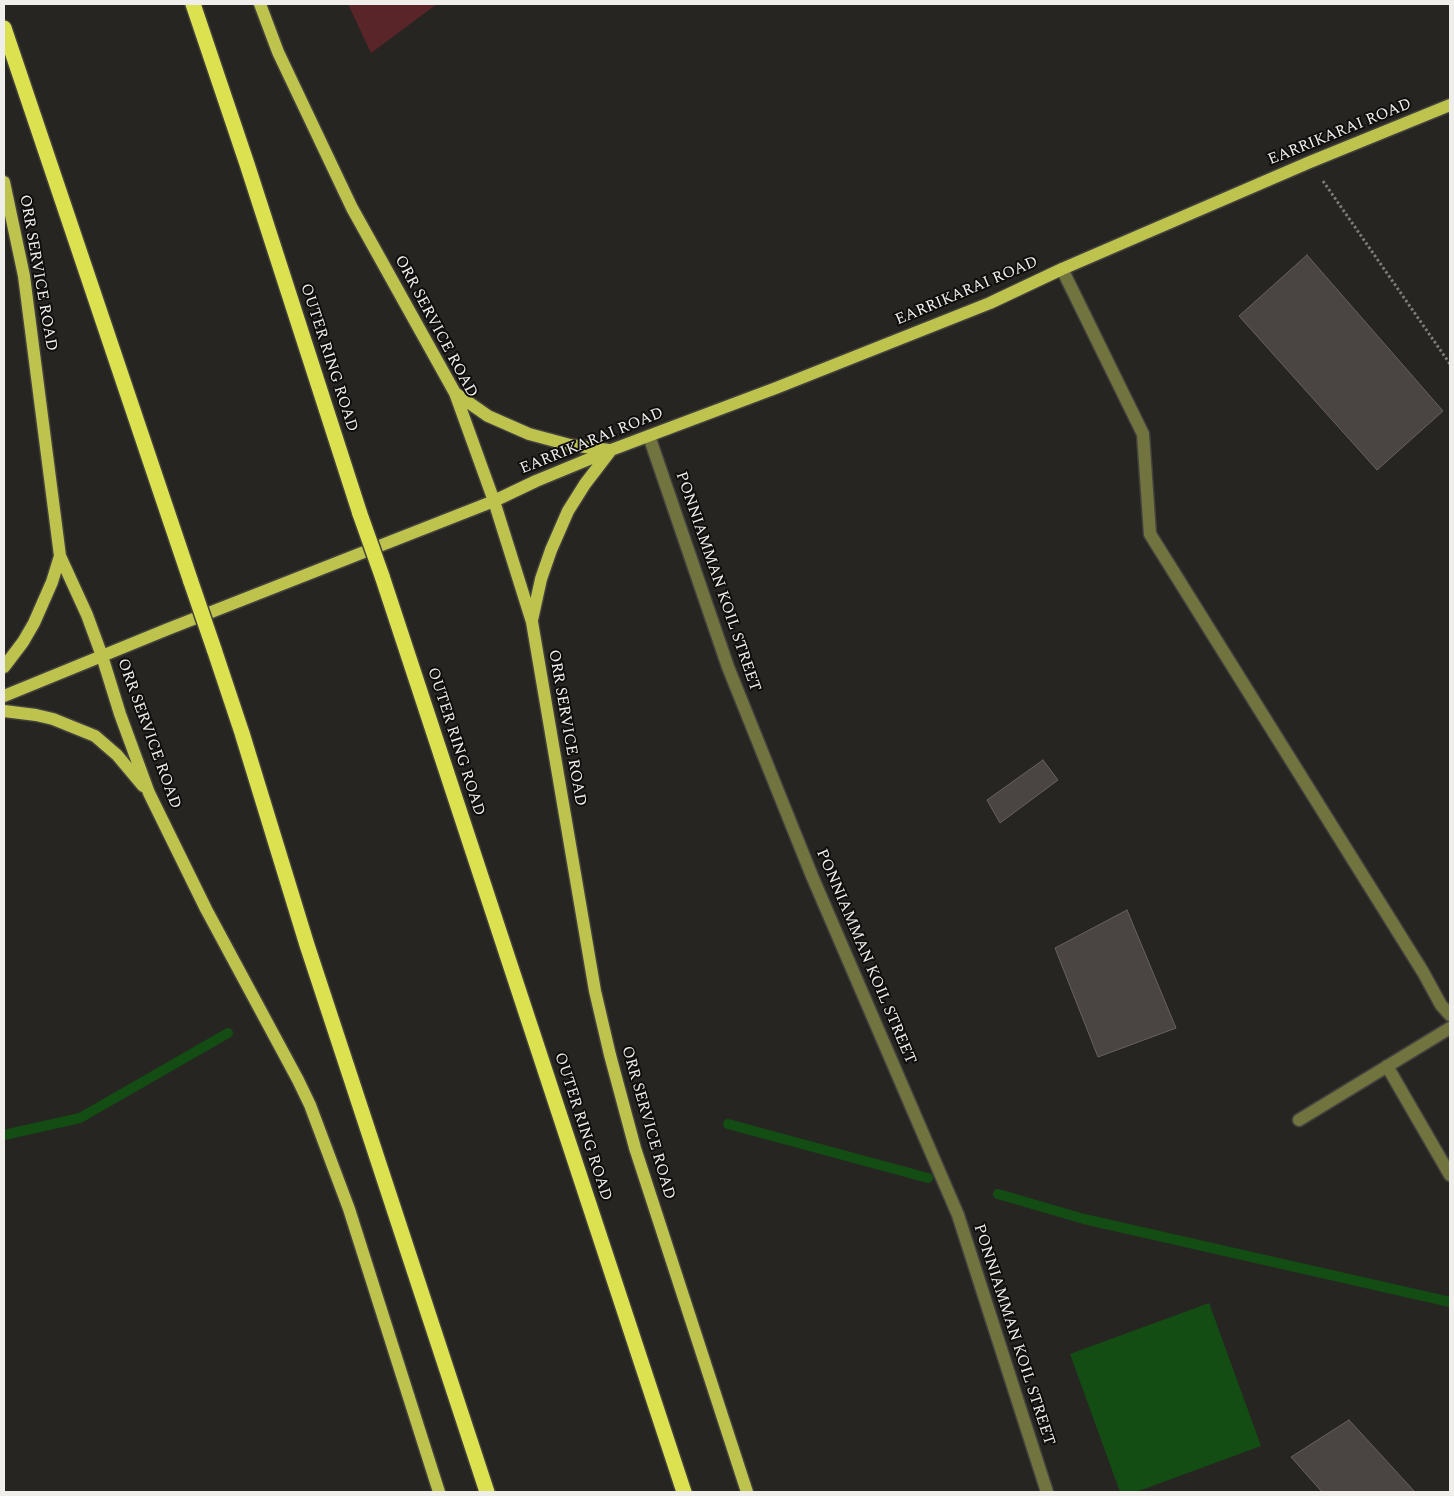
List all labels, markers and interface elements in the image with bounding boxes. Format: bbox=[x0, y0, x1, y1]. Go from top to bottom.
street label: EARRIKARAI ROAD bbox=[1265, 95, 1415, 171]
street label: ORR SERVICE ROAD bbox=[14, 193, 60, 353]
street label: ORR SERVICE ROAD bbox=[389, 252, 481, 402]
street label: EARRIKARAI ROAD bbox=[893, 253, 1041, 331]
street label: OUTER RING ROAD bbox=[295, 281, 361, 435]
street label: EARRIKARAI ROAD bbox=[517, 404, 667, 480]
street label: PONNIAMMAN KOIL STREET bbox=[670, 469, 764, 695]
street label: ORR SERVICE ROAD bbox=[543, 648, 589, 808]
street label: ORR SERVICE ROAD bbox=[112, 656, 184, 812]
street label: OUTER RING ROAD bbox=[422, 665, 488, 819]
street label: PONNIAMMAN KOIL STREET bbox=[811, 847, 919, 1067]
street label: ORR SERVICE ROAD bbox=[616, 1044, 678, 1202]
street label: OUTER RING ROAD bbox=[549, 1050, 615, 1204]
street label: PONNIAMMAN KOIL STREET bbox=[968, 1222, 1058, 1448]

